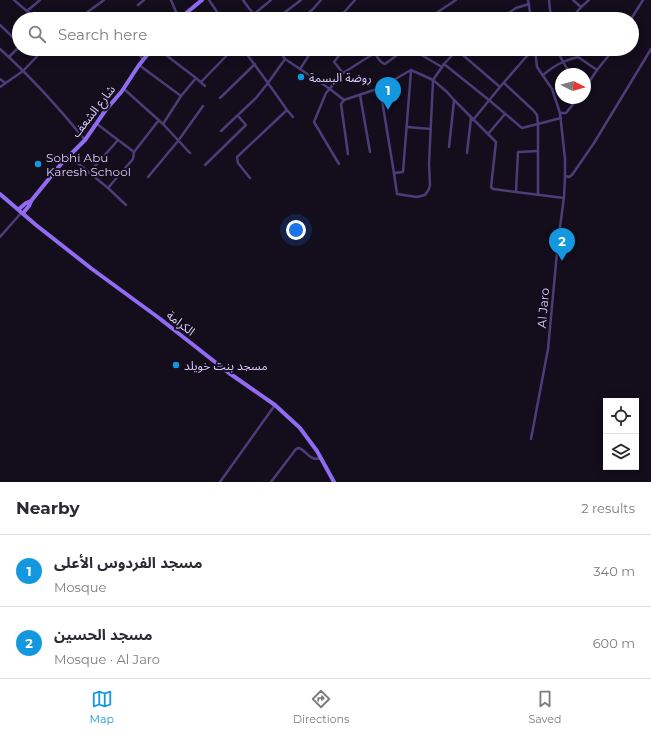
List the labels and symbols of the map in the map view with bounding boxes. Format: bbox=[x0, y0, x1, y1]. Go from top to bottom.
north arrow bbox=[555, 68, 591, 104]
place label: روضة البسمة bbox=[309, 70, 372, 85]
marker: روضة البسمة bbox=[296, 72, 306, 82]
pin: 1 bbox=[375, 77, 401, 110]
street label: شارع الشعف bbox=[68, 82, 120, 141]
place label: Sobhi Abu Karesh School bbox=[46, 150, 131, 179]
marker: Sobhi Abu Karesh School bbox=[33, 159, 43, 169]
your location bbox=[286, 220, 306, 240]
pin: 2 bbox=[549, 228, 575, 261]
street label: Al Jaro bbox=[534, 287, 552, 329]
street label: الكرامة bbox=[164, 307, 198, 339]
place label: مسجد بنت خويلد bbox=[184, 358, 268, 373]
marker: مسجد بنت خويلد bbox=[171, 360, 181, 370]

